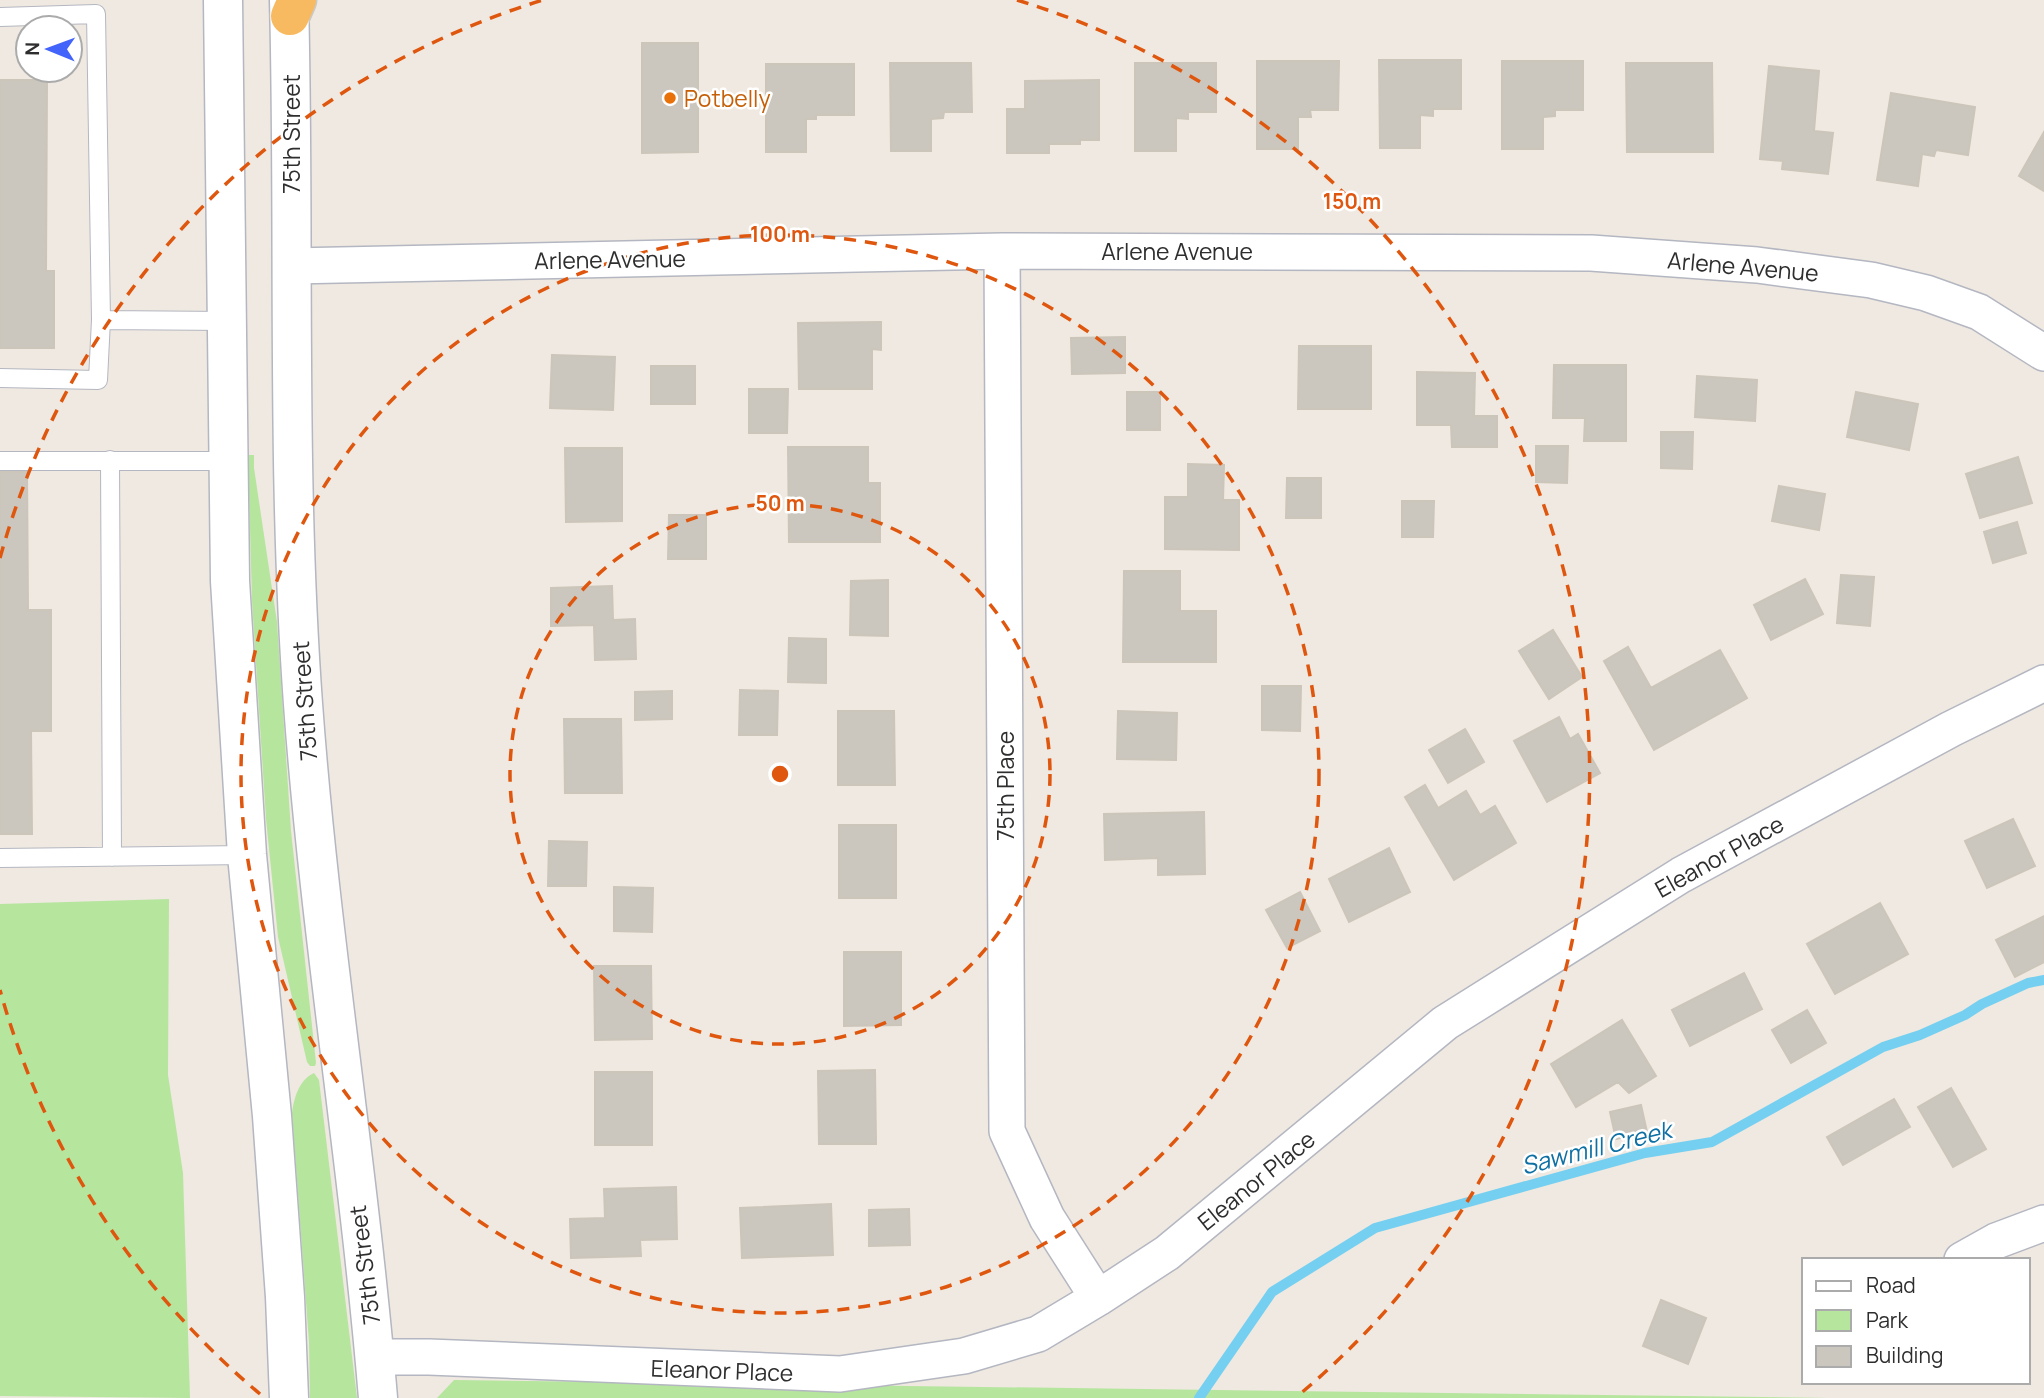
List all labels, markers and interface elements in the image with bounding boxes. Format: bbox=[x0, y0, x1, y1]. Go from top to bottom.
north arrow bbox=[14, 14, 84, 84]
text: N bbox=[19, 42, 45, 56]
street label: 75th Street bbox=[275, 74, 307, 194]
place label: Potbelly bbox=[684, 82, 771, 114]
marker: Potbelly bbox=[662, 90, 678, 106]
text: 150 m bbox=[1323, 187, 1381, 215]
text: 100 m bbox=[750, 220, 810, 248]
street label: Arlene Avenue bbox=[1101, 235, 1253, 267]
street label: Arlene Avenue bbox=[534, 242, 686, 276]
street label: Arlene Avenue bbox=[1666, 243, 1820, 289]
text: 50 m bbox=[755, 489, 805, 517]
street label: 75th Street bbox=[284, 640, 324, 762]
street label: 75th Place bbox=[989, 731, 1021, 841]
centre of rings bbox=[768, 762, 792, 786]
street label: Eleanor Place bbox=[1649, 807, 1789, 905]
water label: Sawmill Creek bbox=[1518, 1112, 1678, 1182]
street label: Eleanor Place bbox=[1191, 1123, 1321, 1237]
street label: 75th Street bbox=[341, 1204, 387, 1326]
legend bbox=[1802, 1258, 2030, 1384]
text: Road bbox=[1866, 1271, 1916, 1299]
text: Park bbox=[1866, 1306, 1908, 1334]
text: Building bbox=[1866, 1341, 1943, 1369]
street label: Eleanor Place bbox=[650, 1352, 794, 1388]

